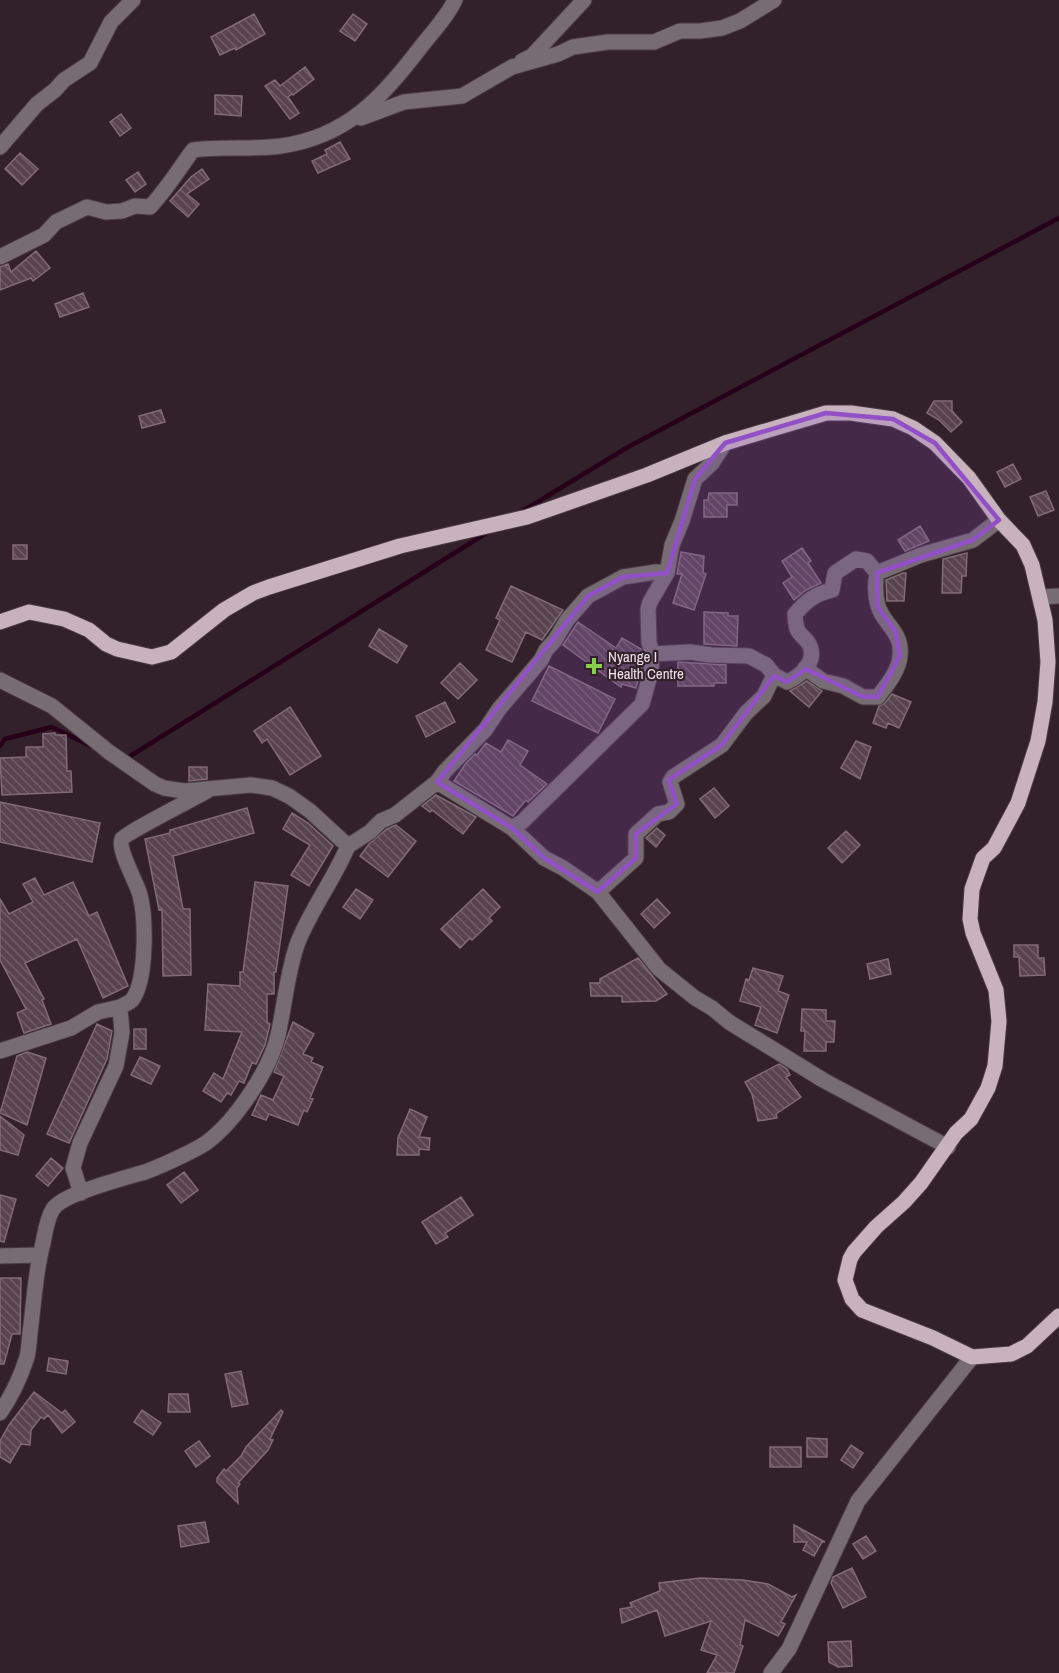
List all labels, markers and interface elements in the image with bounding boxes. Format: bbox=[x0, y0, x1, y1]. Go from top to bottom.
place label: Nyange I Health Centre bbox=[608, 646, 684, 684]
marker: Nyange I Health Centre bbox=[585, 657, 603, 675]

